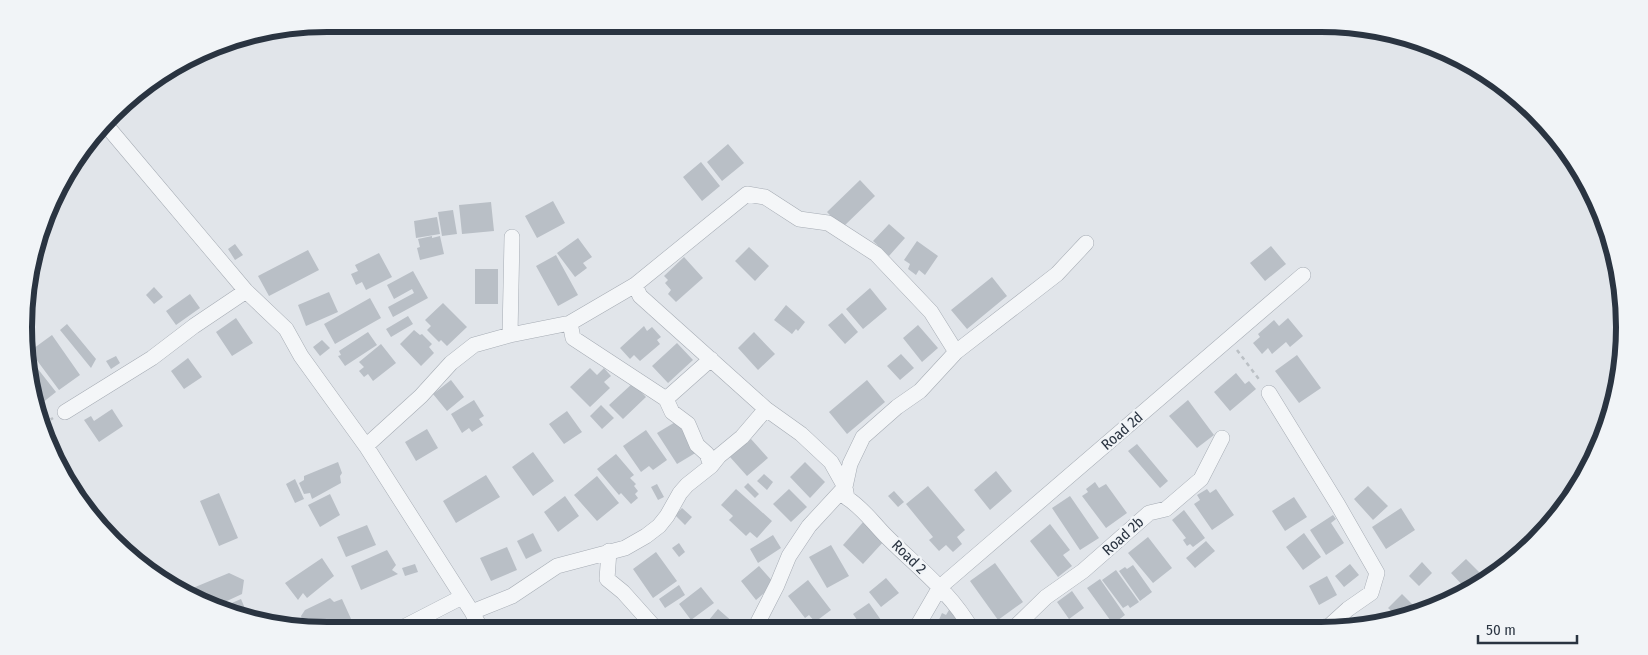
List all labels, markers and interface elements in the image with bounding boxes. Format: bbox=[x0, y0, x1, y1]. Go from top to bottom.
street label: Road 2d bbox=[1098, 408, 1146, 454]
street label: Road 2b bbox=[1099, 513, 1147, 559]
street label: Road 2 bbox=[888, 536, 930, 578]
scale bar bbox=[1478, 612, 1577, 644]
text: 50 m bbox=[1486, 621, 1516, 639]

